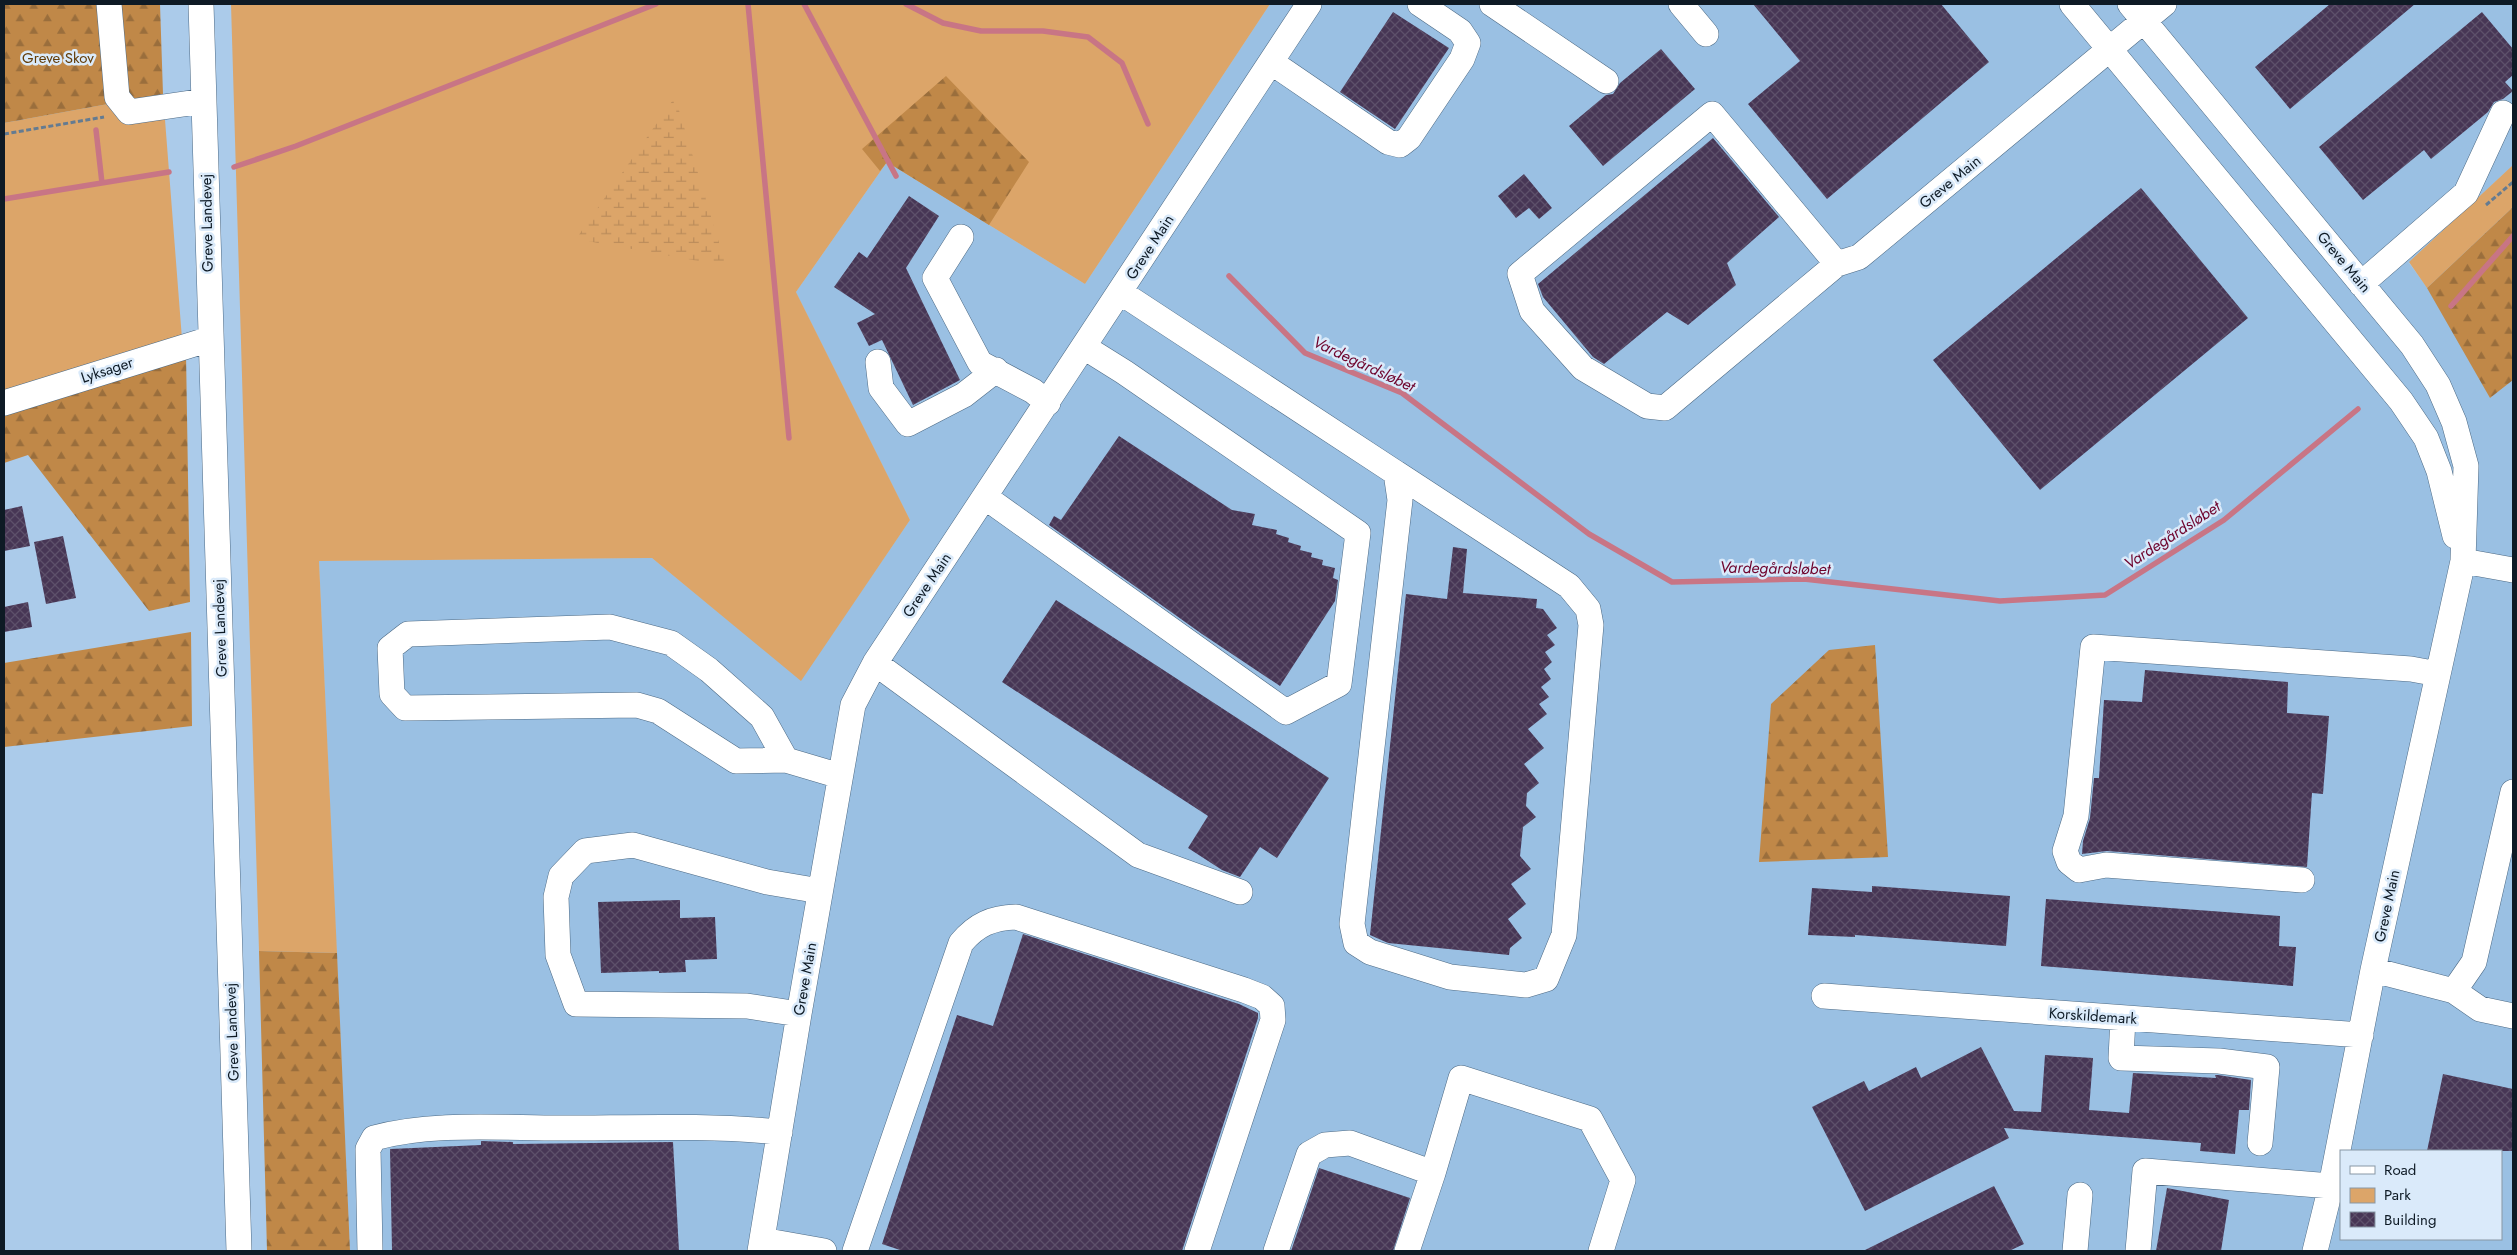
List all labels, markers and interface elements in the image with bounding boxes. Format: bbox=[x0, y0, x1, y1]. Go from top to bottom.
park label: Greve Skov bbox=[22, 47, 94, 69]
street label: Greve Main bbox=[1914, 150, 1986, 214]
street label: Greve Landevej bbox=[195, 174, 219, 272]
street label: Greve Main bbox=[1121, 210, 1179, 284]
street label: Greve Main bbox=[2312, 227, 2376, 297]
water label: Vardegårdsløbet bbox=[1309, 330, 1420, 398]
street label: Lyksager bbox=[78, 351, 137, 389]
water label: Vardegårdsløbet bbox=[2119, 495, 2226, 575]
street label: Greve Main bbox=[897, 548, 957, 622]
water label: Vardegårdsløbet bbox=[1720, 556, 1832, 580]
street label: Greve Landevej bbox=[207, 578, 233, 678]
street label: Greve Main bbox=[2369, 868, 2405, 944]
street label: Greve Main bbox=[788, 941, 822, 1017]
street label: Greve Landevej bbox=[219, 982, 245, 1082]
street label: Korskildemark bbox=[2048, 1002, 2138, 1030]
legend bbox=[2340, 1150, 2502, 1240]
text: Road bbox=[2384, 1159, 2416, 1181]
text: Park bbox=[2384, 1184, 2411, 1206]
text: Building bbox=[2384, 1209, 2436, 1231]

